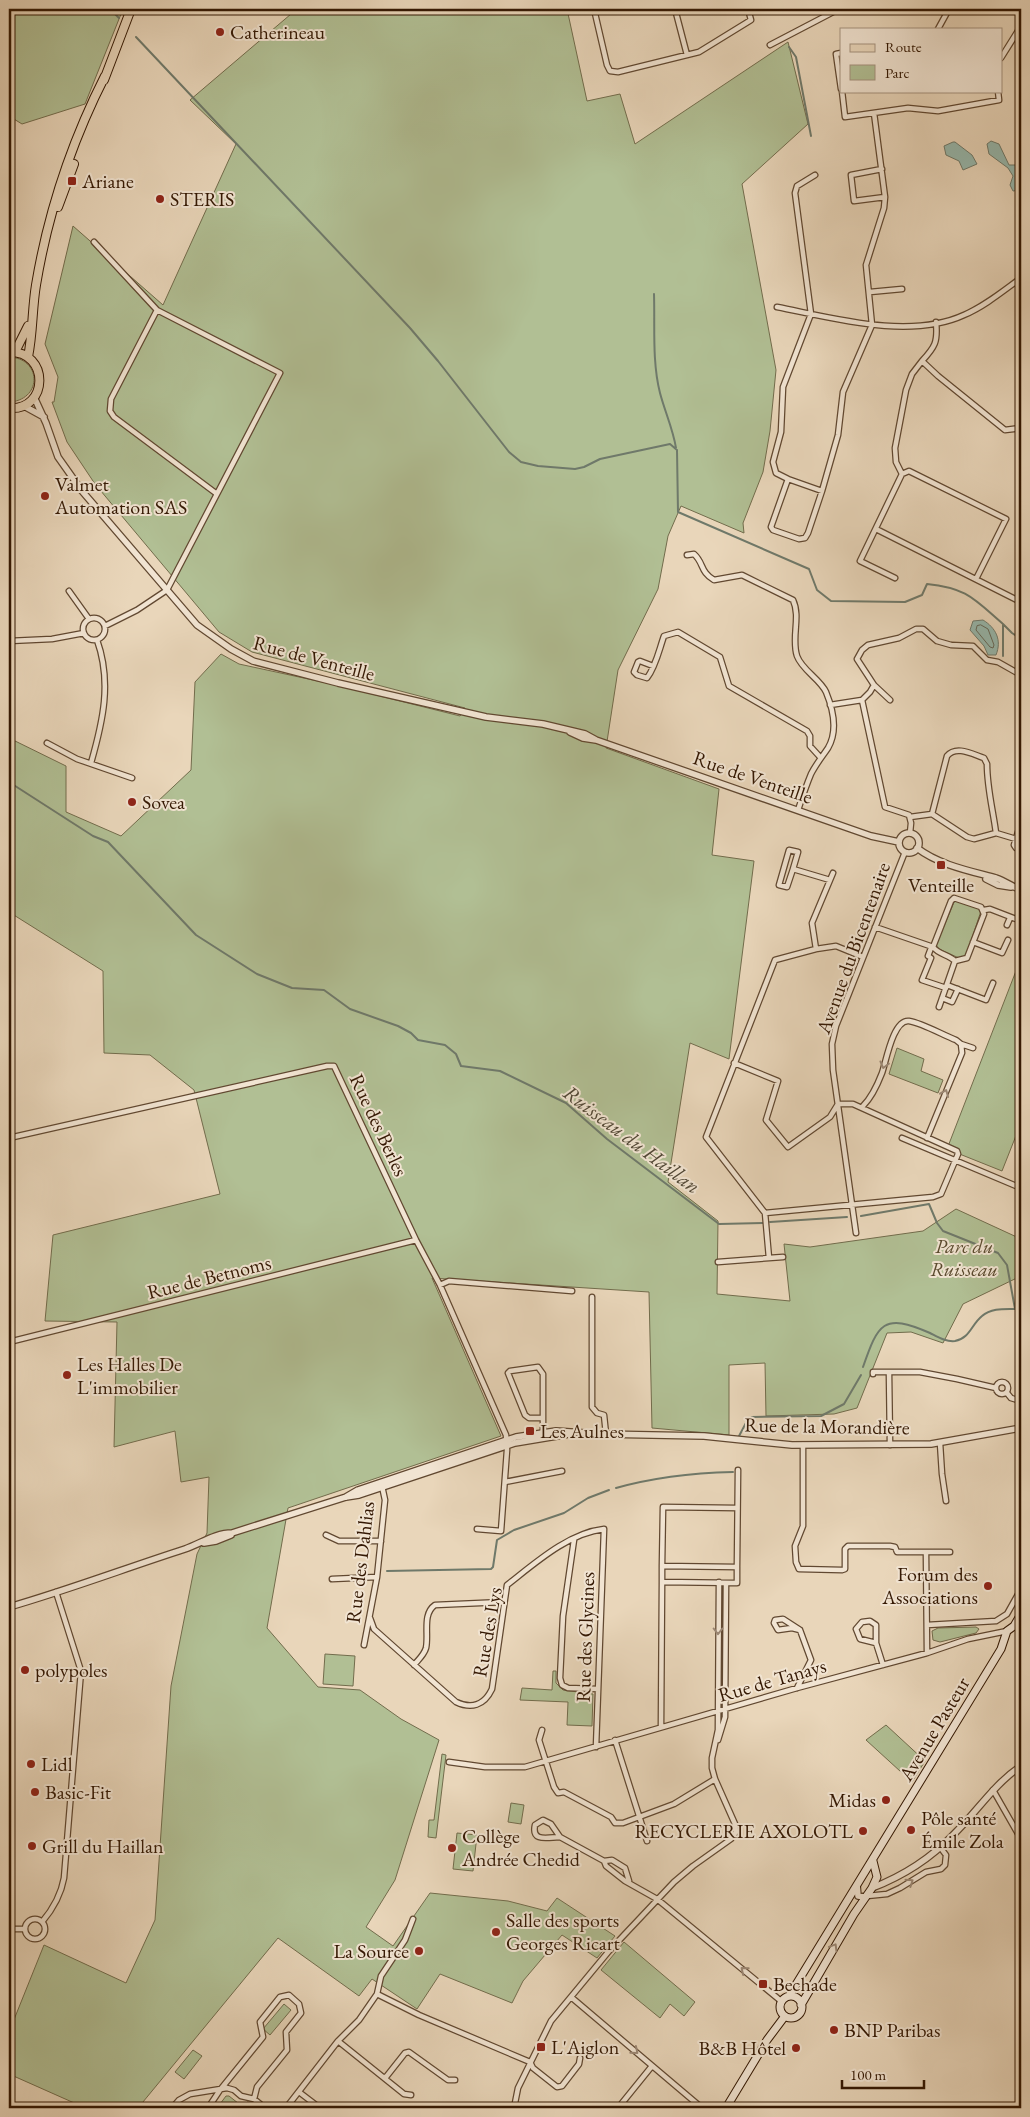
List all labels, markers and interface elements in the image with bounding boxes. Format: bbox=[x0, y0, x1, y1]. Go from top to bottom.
place label: Catherineau bbox=[230, 19, 325, 45]
marker: Catherineau bbox=[214, 26, 226, 38]
legend bbox=[840, 28, 1002, 92]
text: Route bbox=[885, 37, 922, 56]
text: Parc bbox=[885, 63, 910, 82]
place label: Ariane bbox=[81, 168, 134, 194]
marker: Ariane bbox=[66, 175, 78, 187]
place label: STERIS bbox=[170, 186, 234, 212]
marker: STERIS bbox=[154, 193, 166, 205]
place label: Valmet Automation SAS bbox=[54, 471, 187, 520]
marker: Valmet Automation SAS bbox=[39, 490, 51, 502]
street label: Rue de Venteille bbox=[250, 629, 378, 687]
street label: Rue de Venteille bbox=[690, 744, 816, 810]
place label: Sovea bbox=[142, 789, 185, 815]
marker: Sovea bbox=[126, 796, 138, 808]
street label: Avenue du Bicentenaire bbox=[810, 858, 896, 1038]
marker: Venteille bbox=[935, 859, 947, 871]
place label: Venteille bbox=[908, 872, 974, 898]
one-way arrow bbox=[880, 1060, 890, 1068]
street label: Rue des Berles bbox=[344, 1070, 414, 1180]
water label: Ruisseau du Haillan bbox=[558, 1079, 706, 1199]
one-way arrow bbox=[939, 1089, 950, 1098]
park label: Parc du Ruisseau bbox=[930, 1233, 998, 1282]
street label: Rue de Betnoms bbox=[144, 1249, 274, 1305]
place label: Les Halles De L'immobilier bbox=[77, 1351, 182, 1400]
marker: Les Halles De L'immobilier bbox=[61, 1369, 73, 1381]
street label: Rue de la Morandière bbox=[744, 1412, 910, 1440]
place label: Les Aulnes bbox=[540, 1418, 624, 1444]
marker: Les Aulnes bbox=[524, 1425, 536, 1437]
street label: Rue des Dahlias bbox=[340, 1500, 380, 1624]
place label: Forum des Associations bbox=[881, 1561, 978, 1610]
street label: Rue des Glycines bbox=[570, 1571, 600, 1703]
marker: Forum des Associations bbox=[982, 1580, 994, 1592]
street label: Rue des Lys bbox=[466, 1585, 508, 1679]
one-way arrow bbox=[713, 1628, 723, 1635]
street label: Rue de Tanays bbox=[715, 1652, 829, 1708]
place label: polypoles bbox=[35, 1657, 108, 1683]
marker: polypoles bbox=[19, 1664, 31, 1676]
street label: Avenue Pasteur bbox=[892, 1672, 975, 1787]
place label: Lidl bbox=[41, 1751, 73, 1777]
marker: Lidl bbox=[25, 1758, 37, 1770]
place label: Basic-Fit bbox=[45, 1779, 112, 1805]
marker: Basic-Fit bbox=[29, 1786, 41, 1798]
place label: Midas bbox=[829, 1787, 876, 1813]
marker: Midas bbox=[880, 1794, 892, 1806]
place label: Pôle santé Émile Zola bbox=[921, 1805, 1004, 1854]
place label: RECYCLERIE AXOLOTL bbox=[634, 1818, 853, 1844]
place label: Collège Andrée Chedid bbox=[461, 1823, 581, 1872]
marker: Pôle santé Émile Zola bbox=[905, 1824, 917, 1836]
marker: RECYCLERIE AXOLOTL bbox=[857, 1825, 869, 1837]
place label: Grill du Haillan bbox=[42, 1833, 164, 1859]
marker: Grill du Haillan bbox=[26, 1840, 38, 1852]
marker: Collège Andrée Chedid bbox=[446, 1842, 458, 1854]
one-way arrow bbox=[904, 1879, 914, 1888]
place label: Salle des sports Georges Ricart bbox=[506, 1907, 620, 1956]
marker: Salle des sports Georges Ricart bbox=[490, 1926, 502, 1938]
place label: La Source bbox=[333, 1938, 409, 1964]
one-way arrow bbox=[827, 1944, 837, 1953]
marker: La Source bbox=[413, 1945, 425, 1957]
one-way arrow bbox=[741, 1968, 750, 1976]
place label: Bechade bbox=[773, 1971, 837, 1997]
marker: Bechade bbox=[757, 1978, 769, 1990]
place label: BNP Paribas bbox=[844, 2017, 941, 2043]
marker: BNP Paribas bbox=[828, 2024, 840, 2036]
place label: L'Aiglon bbox=[551, 2034, 620, 2060]
place label: B&B Hôtel bbox=[698, 2035, 786, 2061]
marker: L'Aiglon bbox=[535, 2041, 547, 2053]
marker: B&B Hôtel bbox=[790, 2042, 802, 2054]
one-way arrow bbox=[629, 2046, 638, 2054]
scale bar bbox=[842, 2057, 925, 2089]
text: 100 m bbox=[850, 2065, 887, 2084]

